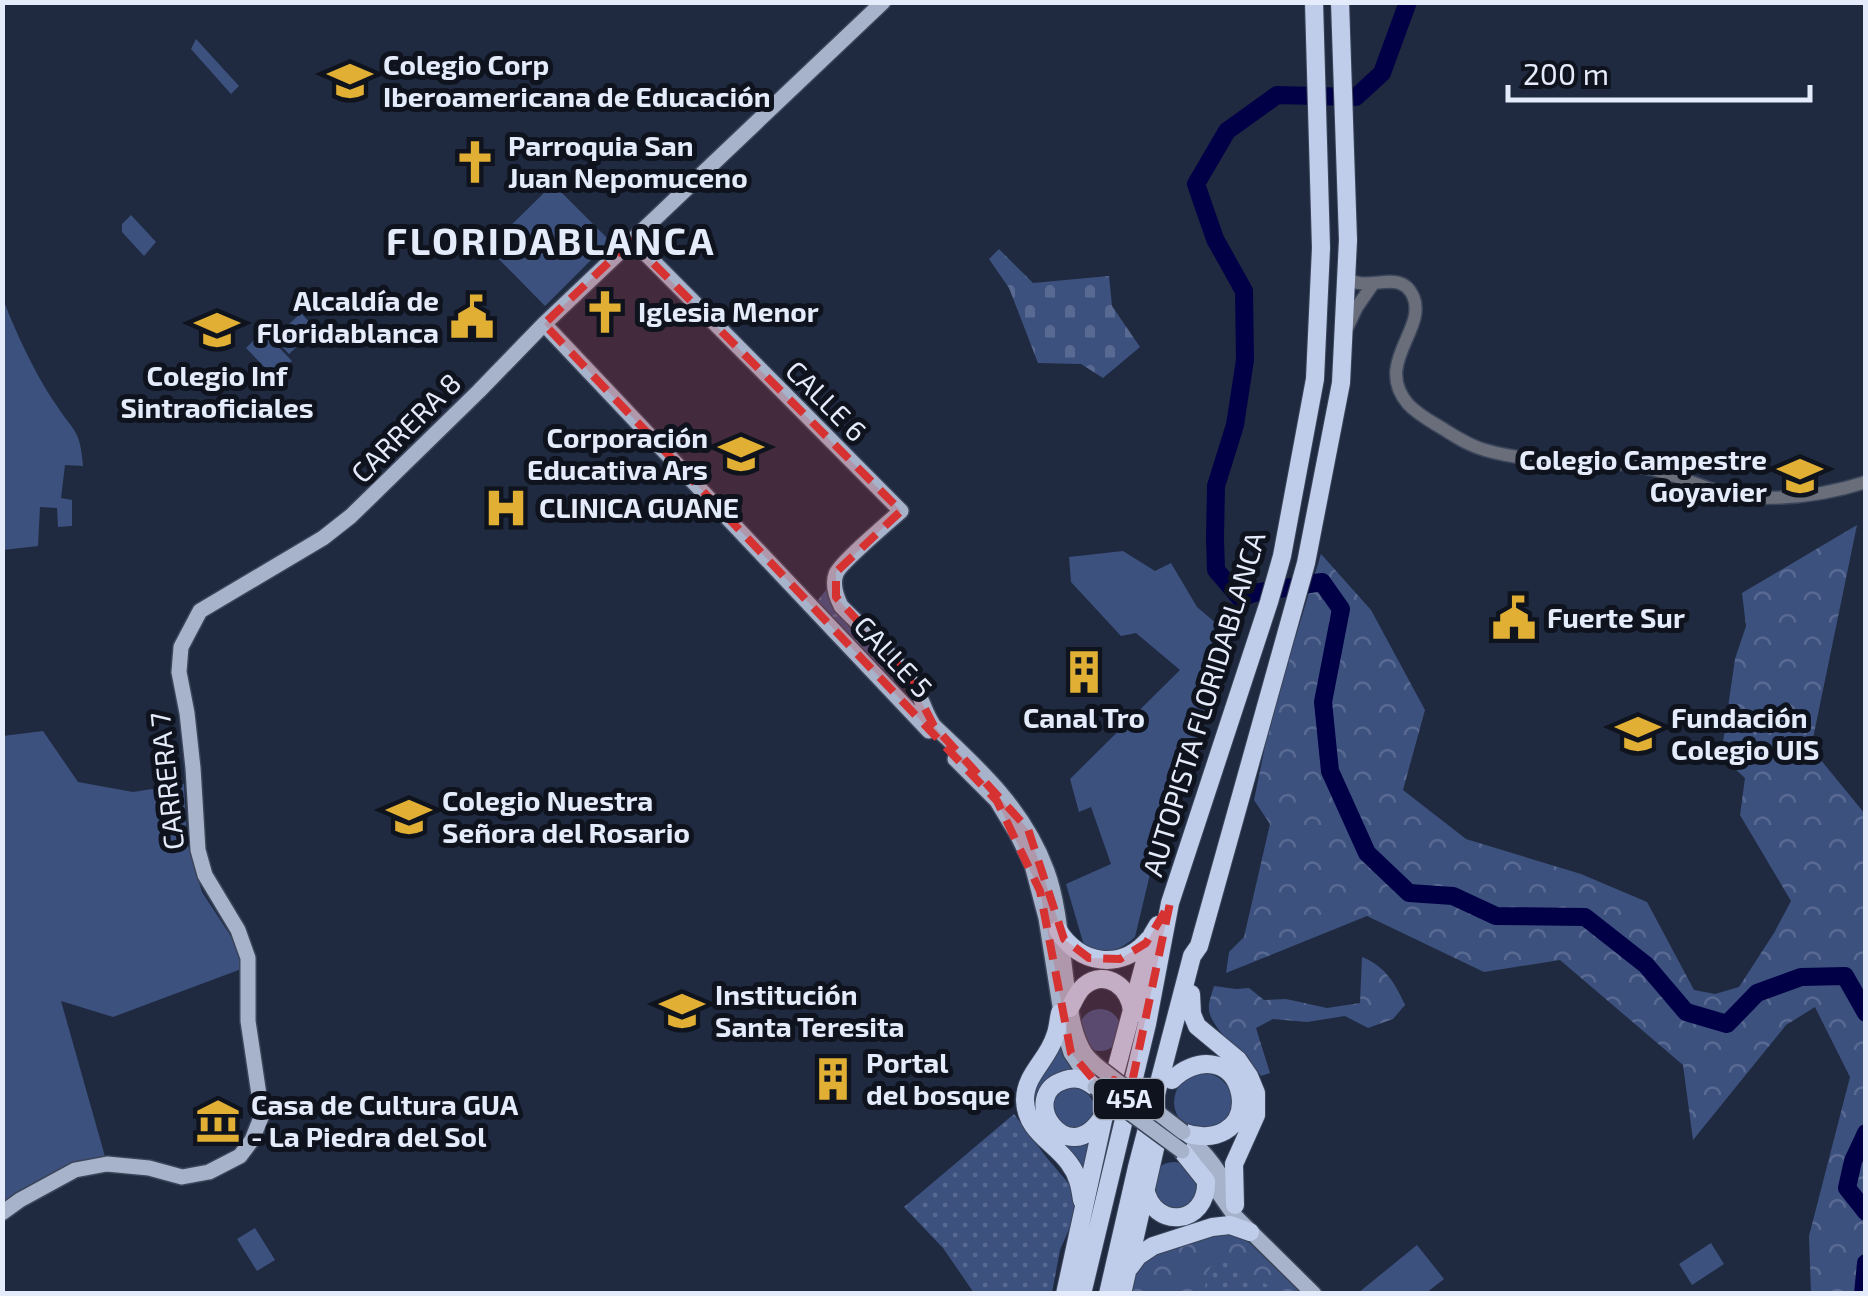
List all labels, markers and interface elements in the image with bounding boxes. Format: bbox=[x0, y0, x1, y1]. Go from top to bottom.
scale bar bbox=[1508, 40, 1810, 102]
place label: Colegio Corp Iberoamericana de Educación bbox=[383, 47, 771, 113]
text: 200 m bbox=[1523, 55, 1609, 91]
school or university icon: Colegio Corp Iberoamericana de Educación bbox=[326, 57, 374, 105]
place label: Parroquia San Juan Nepomuceno bbox=[508, 128, 748, 194]
church icon: Parroquia San Juan Nepomuceno bbox=[451, 138, 499, 186]
district label: FLORIDABLANCA bbox=[386, 217, 716, 263]
place label: Alcaldía de Floridablanca bbox=[257, 283, 439, 349]
church icon: Iglesia Menor bbox=[581, 288, 629, 336]
public building icon: Alcaldía de Floridablanca bbox=[448, 293, 496, 341]
place label: Iglesia Menor bbox=[638, 294, 819, 328]
school or university icon: Colegio Inf Sintraoficiales bbox=[193, 306, 241, 354]
street label: CALLE 6 bbox=[779, 353, 874, 448]
place label: Colegio Inf Sintraoficiales bbox=[120, 358, 314, 424]
street label: CARRERA 8 bbox=[343, 365, 467, 489]
place label: Corporación Educativa Ars bbox=[527, 420, 708, 486]
school or university icon: Corporación Educativa Ars bbox=[717, 430, 765, 478]
place label: Colegio Campestre Goyavier bbox=[1519, 442, 1767, 508]
school or university icon: Colegio Campestre Goyavier bbox=[1776, 452, 1824, 500]
hospital icon: CLINICA GUANE bbox=[482, 484, 530, 532]
place label: CLINICA GUANE bbox=[539, 490, 739, 524]
street label: AUTOPISTA FLORIDABLANCA bbox=[1134, 527, 1272, 880]
public building icon: Fuerte Sur bbox=[1490, 594, 1538, 642]
place label: Fuerte Sur bbox=[1547, 600, 1685, 634]
street label: CALLE 5 bbox=[848, 608, 940, 704]
building icon: Canal Tro bbox=[1060, 648, 1108, 696]
place label: Canal Tro bbox=[1023, 700, 1145, 734]
place label: Fundación Colegio UIS bbox=[1671, 700, 1819, 766]
school or university icon: Fundación Colegio UIS bbox=[1614, 710, 1662, 758]
street label: CARRERA 7 bbox=[142, 711, 190, 852]
place label: Colegio Nuestra Señora del Rosario bbox=[442, 783, 690, 849]
school or university icon: Colegio Nuestra Señora del Rosario bbox=[385, 793, 433, 841]
place label: Institución Santa Teresita bbox=[715, 977, 904, 1043]
school or university icon: Institución Santa Teresita bbox=[658, 987, 706, 1035]
place label: Portal del bosque bbox=[866, 1045, 1010, 1111]
building icon: Portal del bosque bbox=[809, 1055, 857, 1103]
road number: 45A bbox=[1094, 1079, 1164, 1119]
place label: Casa de Cultura GUA - La Piedra del Sol bbox=[251, 1087, 519, 1153]
museum icon: Casa de Cultura GUA - La Piedra del Sol bbox=[194, 1097, 242, 1145]

